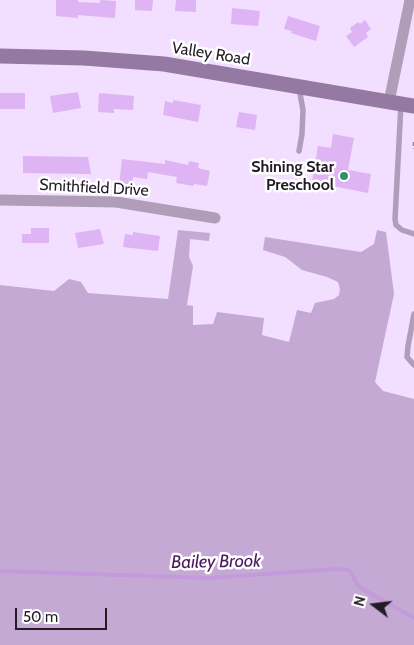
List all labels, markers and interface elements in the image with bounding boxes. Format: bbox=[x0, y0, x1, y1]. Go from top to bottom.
street label: Valley Road bbox=[171, 38, 251, 70]
place label: Shining Star Preschool bbox=[251, 157, 334, 195]
marker: Shining Star Preschool bbox=[338, 170, 350, 182]
street label: Smithfield Drive bbox=[39, 176, 149, 200]
water label: Bailey Brook bbox=[171, 550, 261, 574]
north arrow bbox=[349, 580, 399, 630]
text: N bbox=[350, 594, 369, 608]
scale bar bbox=[18, 598, 110, 630]
text: 50 m bbox=[23, 608, 58, 626]

